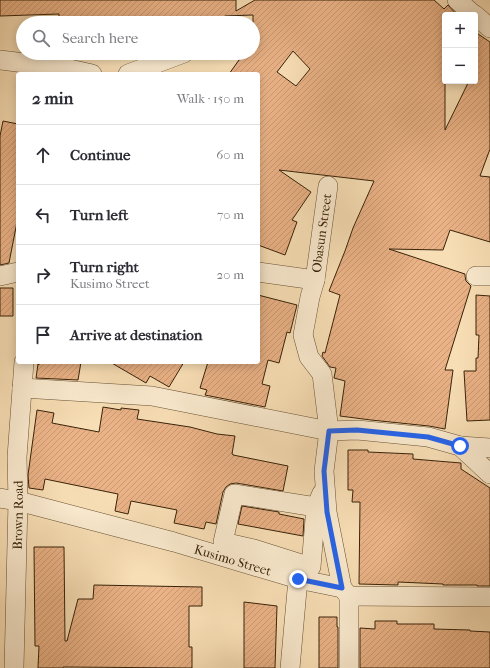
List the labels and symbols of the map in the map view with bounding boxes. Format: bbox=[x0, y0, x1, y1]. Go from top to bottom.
street label: Obasun Street bbox=[309, 192, 335, 274]
route start bbox=[451, 437, 469, 455]
street label: Brown Road bbox=[10, 479, 26, 550]
street label: Kusimo Street bbox=[192, 541, 273, 579]
route end bbox=[289, 570, 307, 588]

